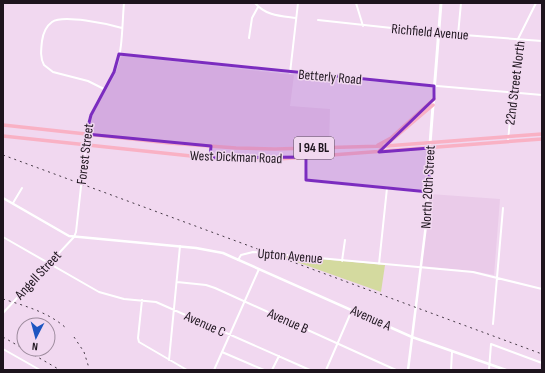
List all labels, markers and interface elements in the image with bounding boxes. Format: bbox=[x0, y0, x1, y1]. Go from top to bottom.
street label: Richfield Avenue bbox=[391, 20, 469, 44]
street label: 22nd Street North bbox=[501, 40, 529, 126]
street label: Betterly Road bbox=[298, 66, 362, 88]
street label: Forest Street bbox=[73, 122, 97, 186]
road number: I 94 BL bbox=[294, 137, 334, 159]
street label: North 20th Street bbox=[417, 145, 439, 229]
street label: West Dickman Road bbox=[190, 147, 283, 167]
street label: Upton Avenue bbox=[257, 245, 323, 267]
street label: Angell Street bbox=[11, 247, 65, 304]
street label: Avenue A bbox=[347, 301, 395, 335]
street label: Avenue B bbox=[264, 304, 311, 337]
street label: Avenue C bbox=[181, 307, 228, 341]
north arrow bbox=[16, 317, 56, 357]
text: N bbox=[31, 340, 39, 353]

